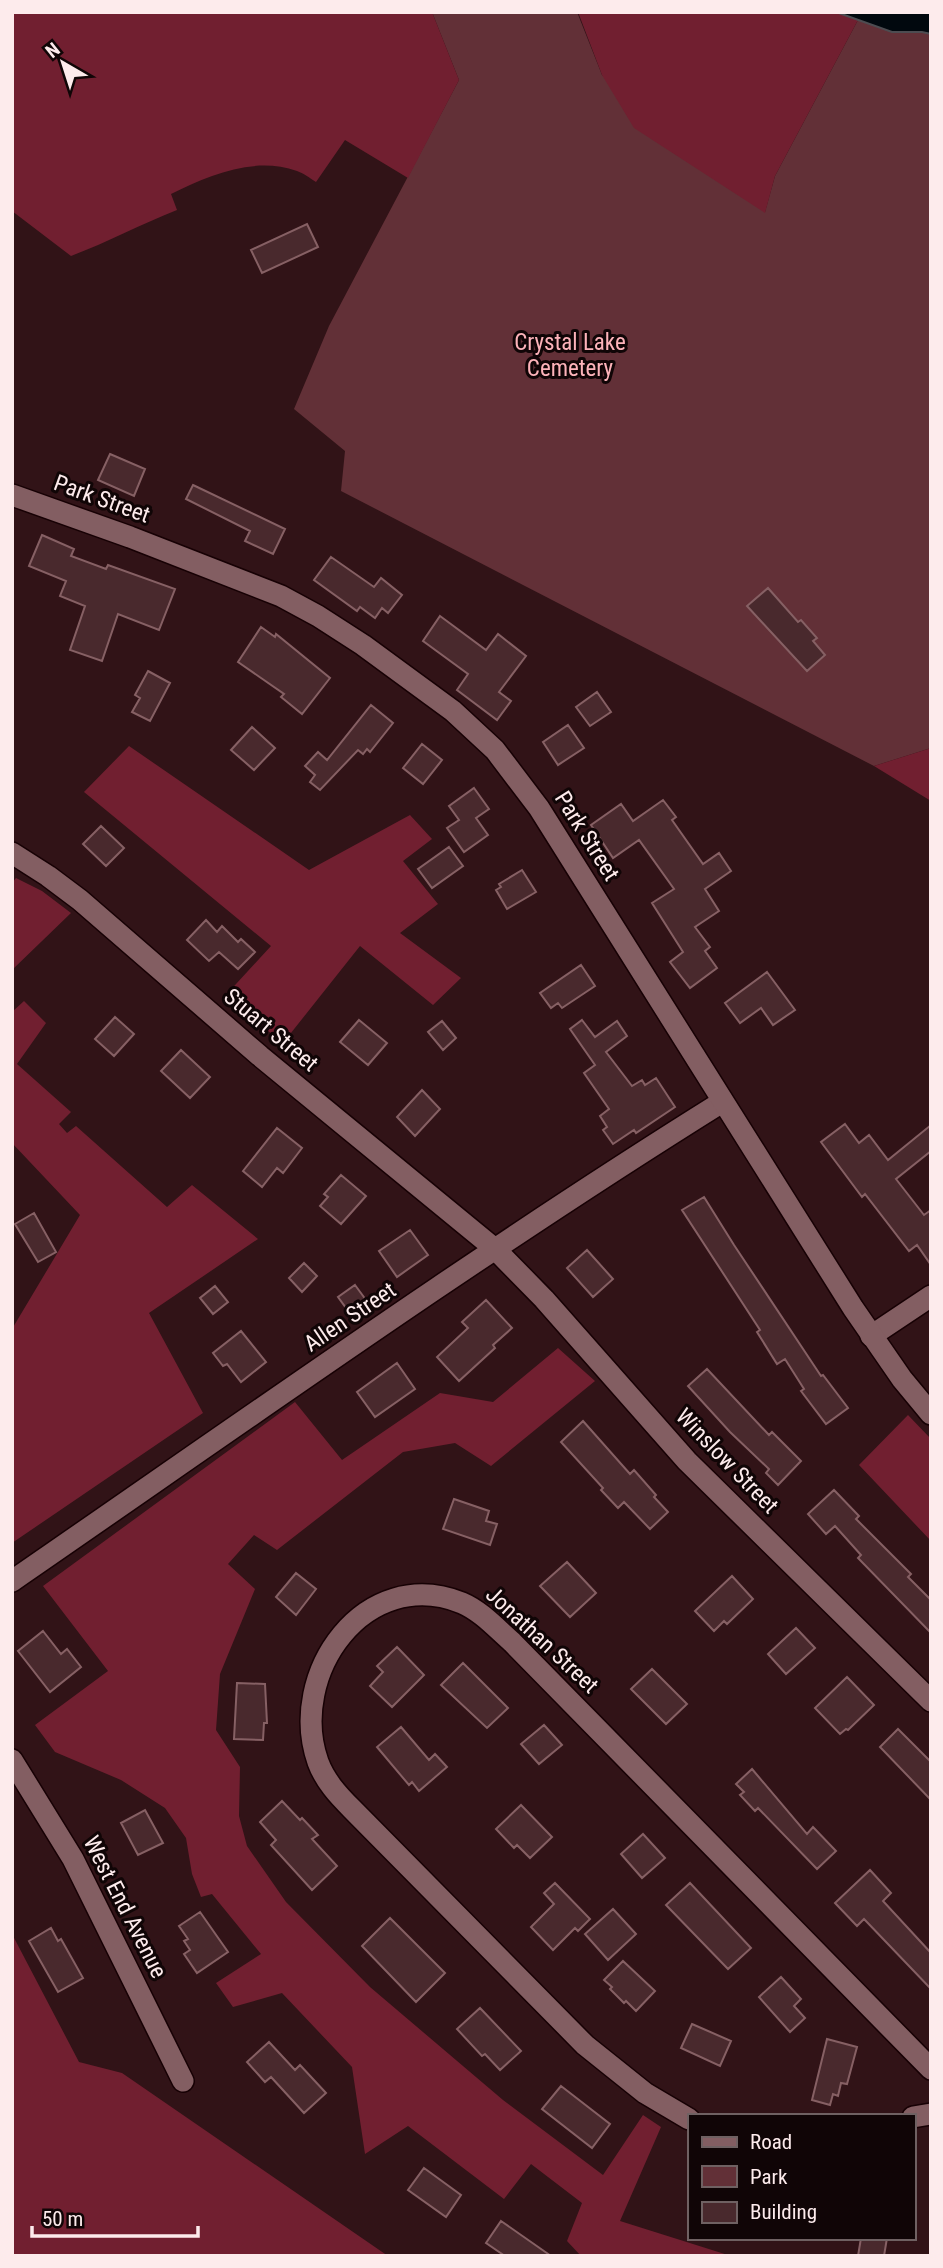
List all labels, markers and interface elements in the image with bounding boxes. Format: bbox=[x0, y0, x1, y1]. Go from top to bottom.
north arrow bbox=[28, 28, 98, 98]
text: N bbox=[41, 38, 64, 63]
park label: Crystal Lake Cemetery bbox=[514, 329, 626, 382]
street label: Park Street bbox=[50, 469, 154, 529]
street label: Park Street bbox=[549, 786, 625, 886]
street label: Stuart Street bbox=[218, 983, 324, 1077]
street label: Allen Street bbox=[299, 1276, 401, 1358]
street label: Winslow Street bbox=[670, 1403, 784, 1519]
street label: Jonathan Street bbox=[480, 1581, 604, 1699]
street label: West End Avenue bbox=[78, 1831, 172, 1983]
legend bbox=[688, 2114, 915, 2240]
text: Road bbox=[750, 2130, 792, 2154]
text: Park bbox=[750, 2165, 788, 2189]
scale bar bbox=[32, 2194, 198, 2238]
text: Building bbox=[750, 2200, 817, 2224]
text: 50 m bbox=[42, 2207, 83, 2231]

